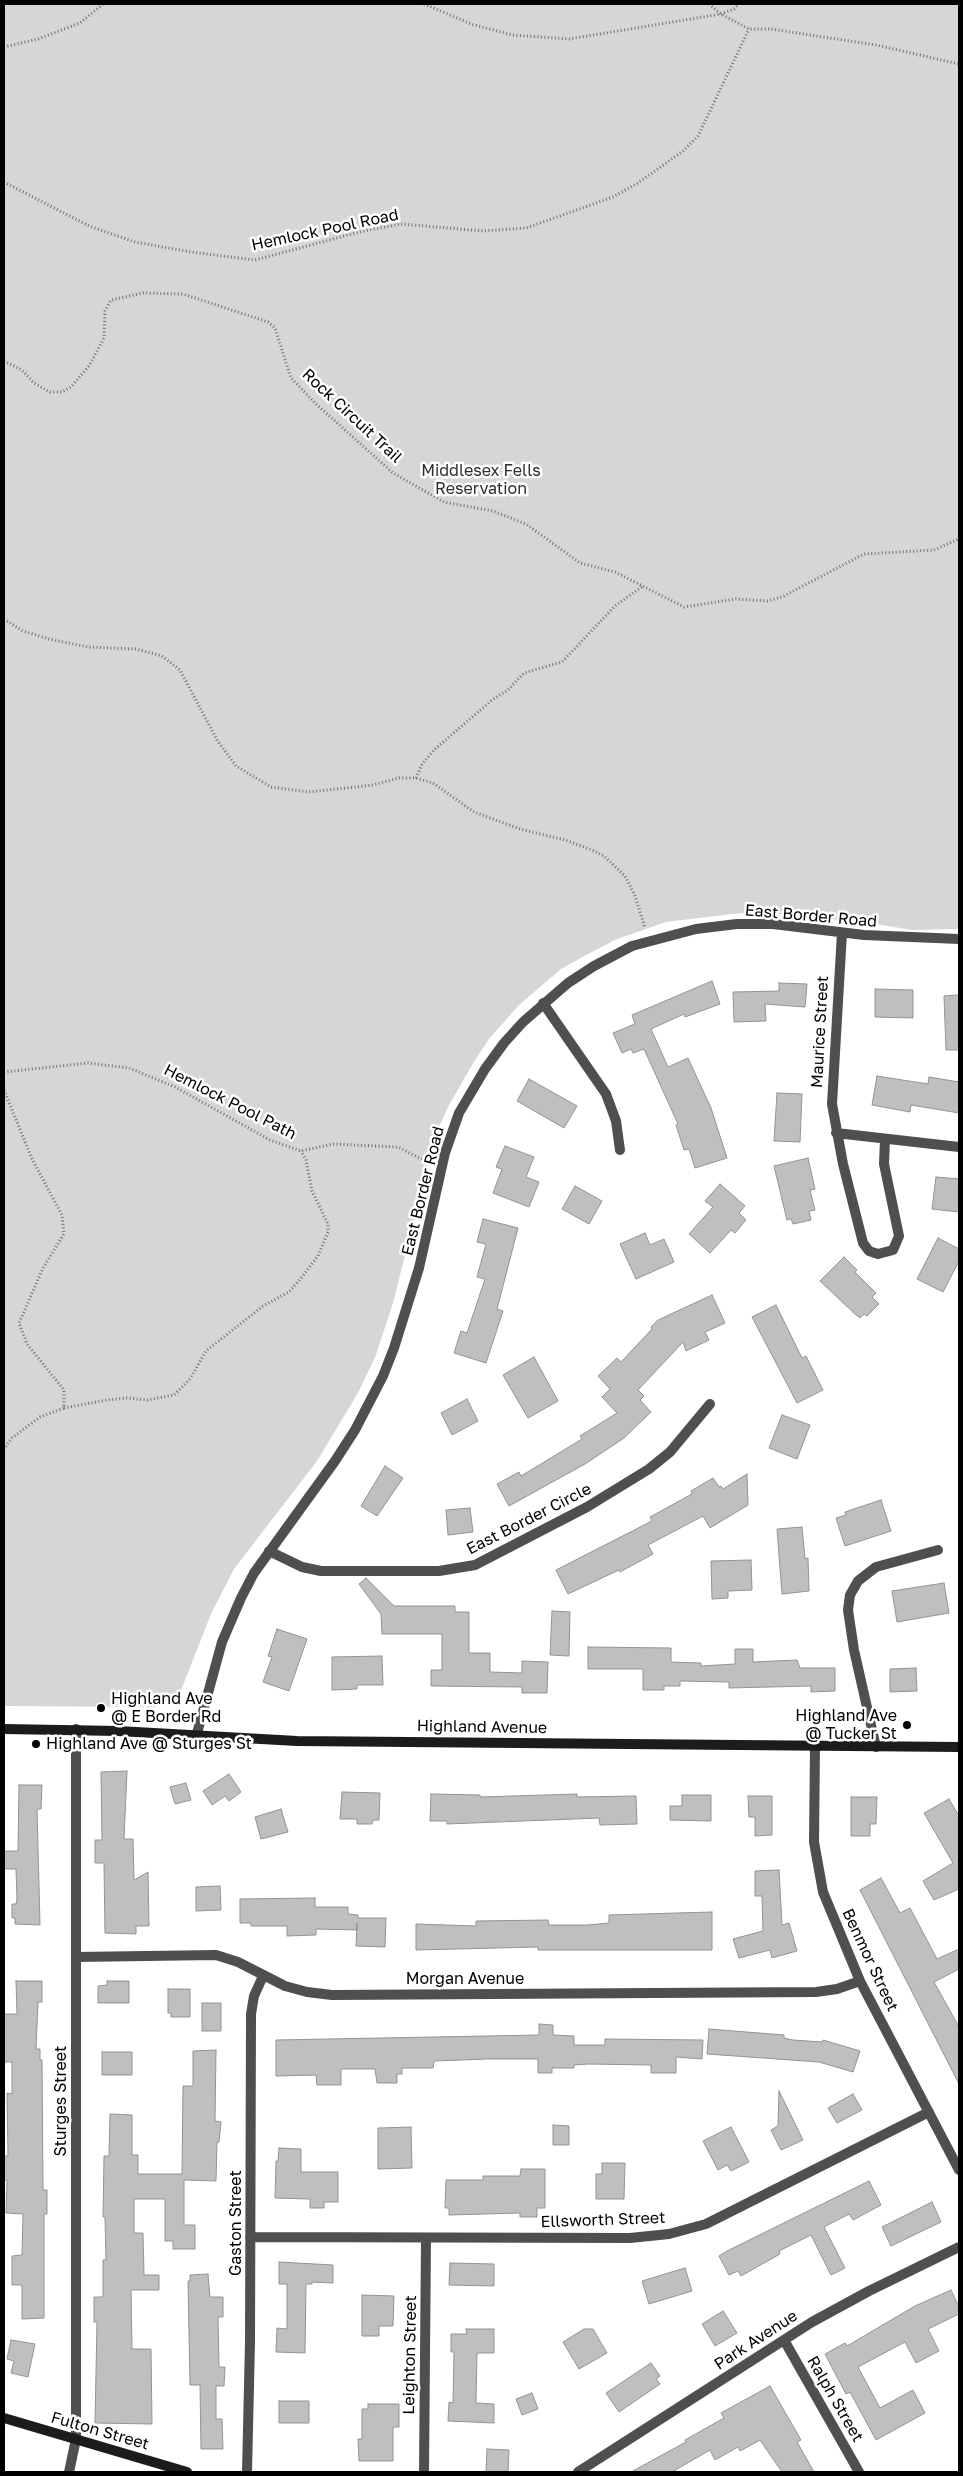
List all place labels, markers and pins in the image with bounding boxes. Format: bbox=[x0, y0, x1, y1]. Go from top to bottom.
place label: Highland Ave @ E Border Rd bbox=[111, 1689, 221, 1727]
marker: Highland Ave @ E Border Rd bbox=[95, 1702, 107, 1714]
place label: Highland Ave @ Tucker St bbox=[795, 1706, 897, 1744]
marker: Highland Ave @ Tucker St bbox=[901, 1719, 913, 1731]
place label: Highland Ave @ Sturges St bbox=[46, 1734, 252, 1754]
marker: Highland Ave @ Sturges St bbox=[30, 1738, 42, 1750]

